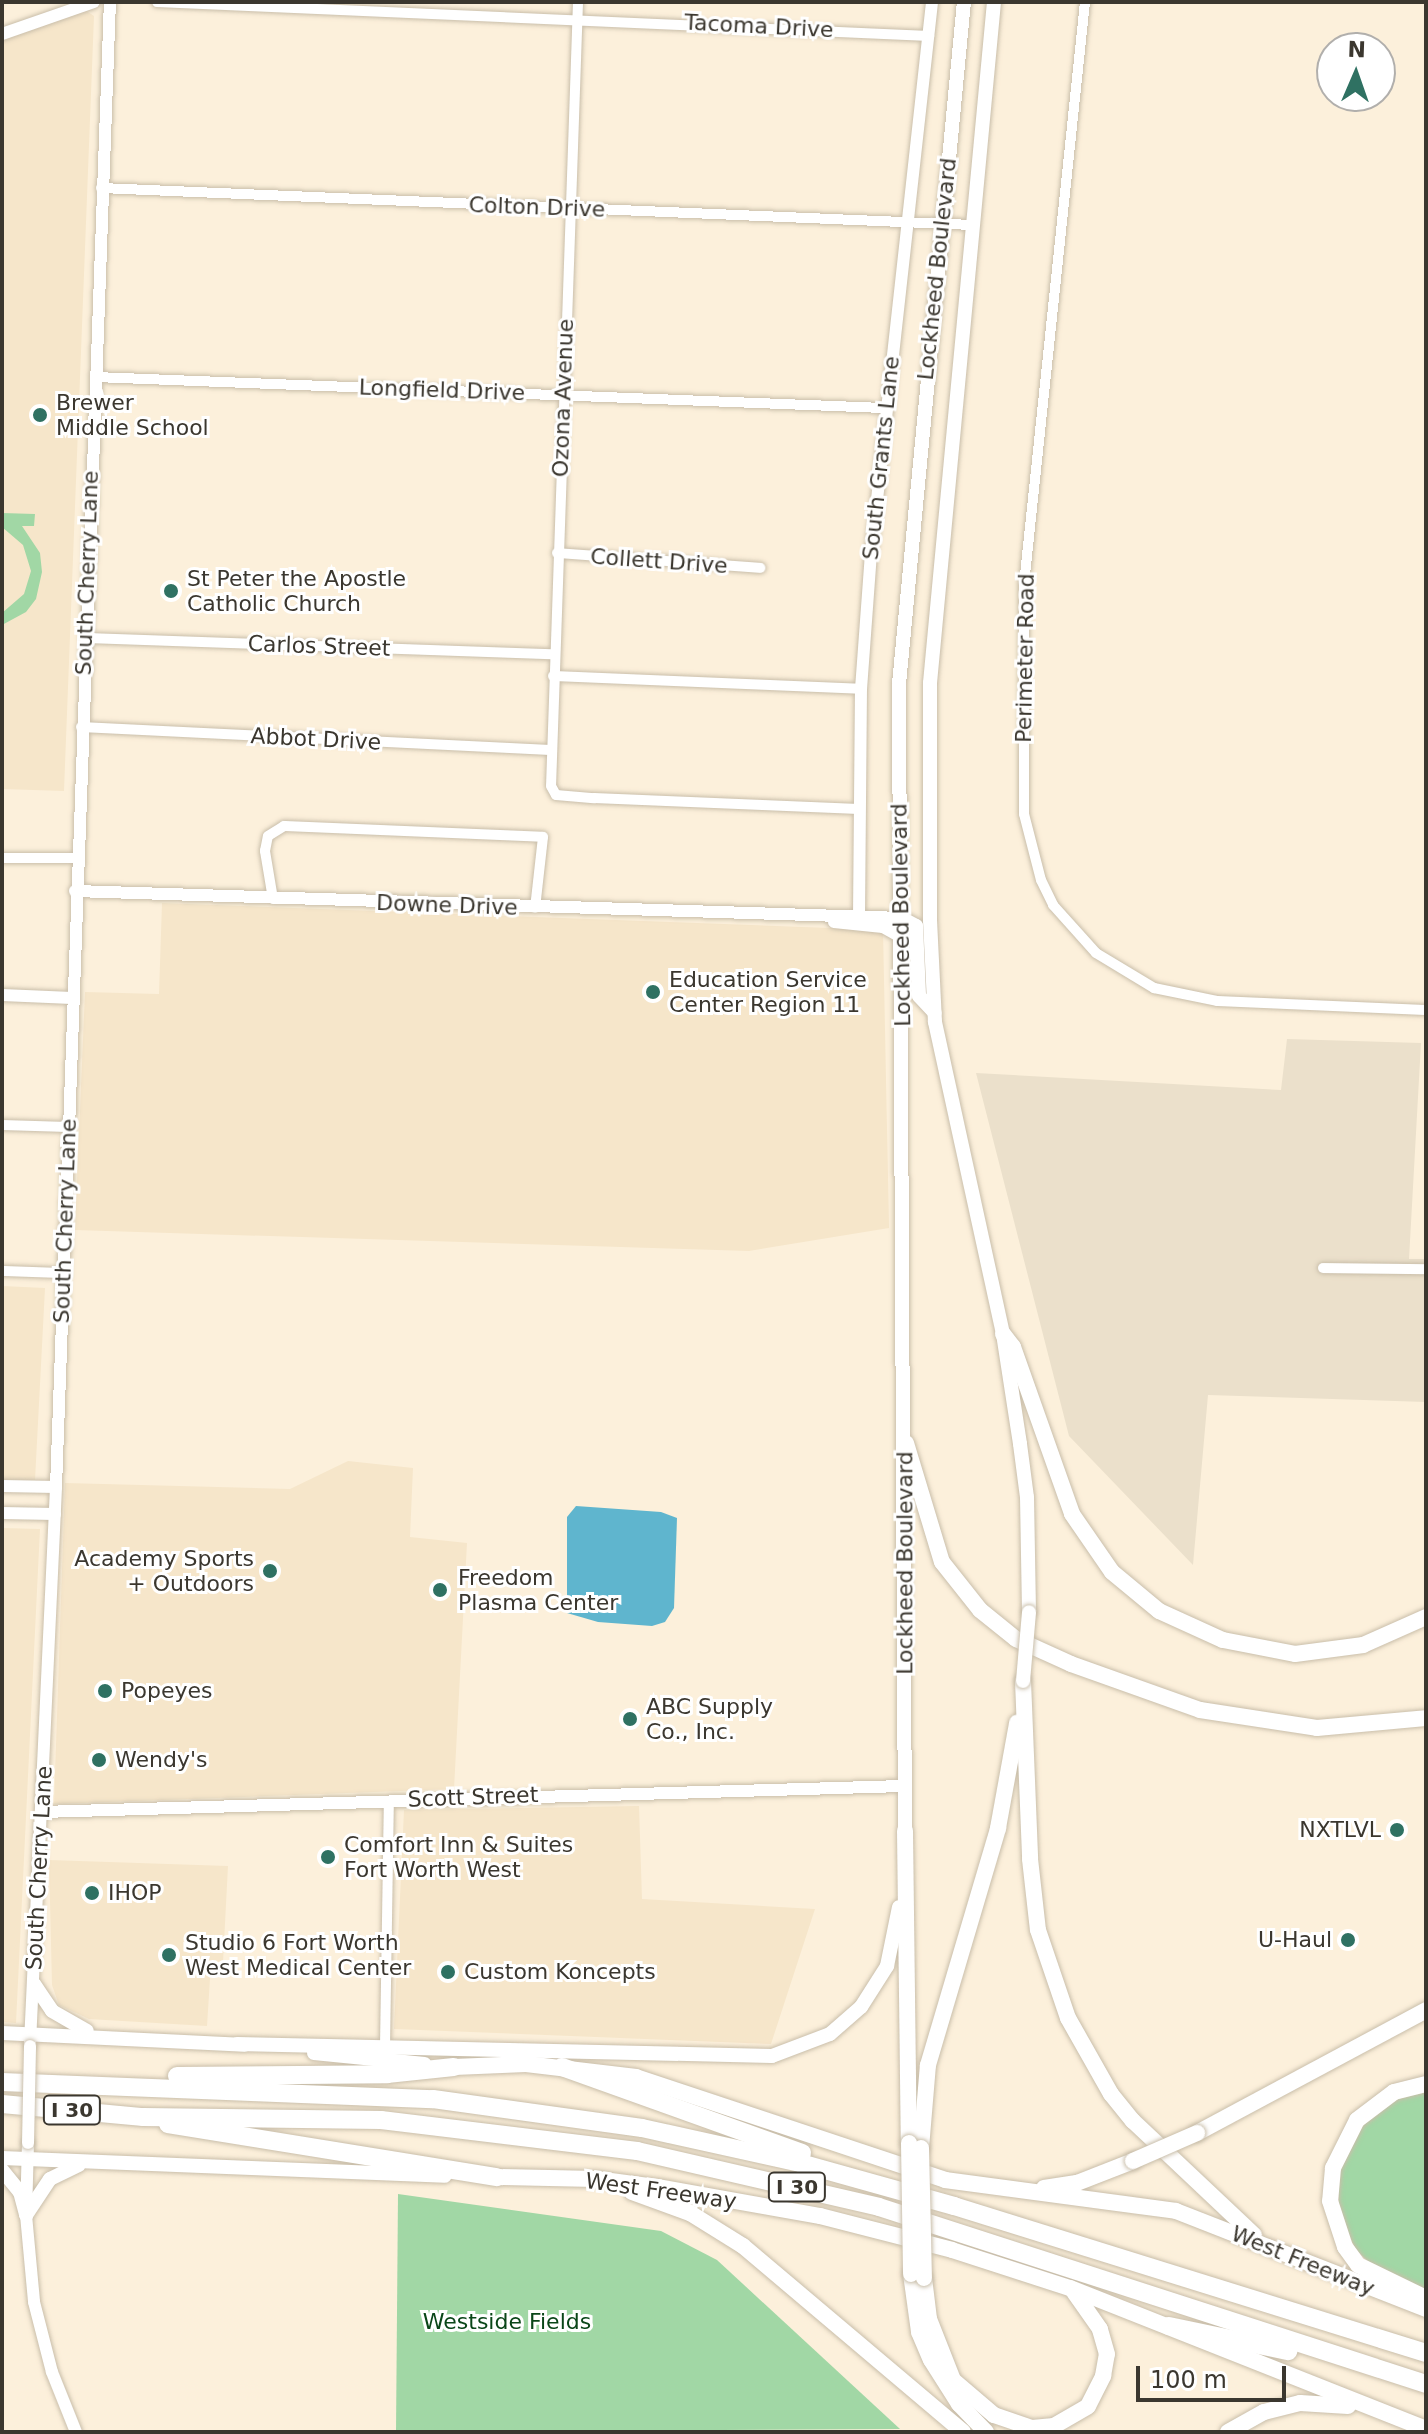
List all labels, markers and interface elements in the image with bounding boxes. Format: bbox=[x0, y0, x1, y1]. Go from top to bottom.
street label: Tacoma Drive bbox=[684, 9, 834, 43]
north arrow bbox=[1316, 32, 1396, 112]
text: N bbox=[1347, 37, 1366, 62]
street label: Lockheed Boulevard bbox=[912, 157, 962, 381]
street label: Colton Drive bbox=[468, 191, 606, 223]
street label: Ozona Avenue bbox=[547, 318, 579, 478]
street label: South Grants Lane bbox=[857, 355, 905, 561]
street label: Longfield Drive bbox=[358, 374, 526, 406]
place label: Brewer Middle School bbox=[56, 389, 209, 440]
marker: Brewer Middle School bbox=[31, 406, 49, 424]
street label: South Cherry Lane bbox=[70, 470, 104, 676]
street label: Collett Drive bbox=[590, 543, 728, 579]
place label: St Peter the Apostle Catholic Church bbox=[187, 565, 406, 616]
street label: Perimeter Road bbox=[1010, 573, 1040, 743]
marker: St Peter the Apostle Catholic Church bbox=[162, 582, 180, 600]
street label: Carlos Street bbox=[247, 630, 391, 662]
street label: Abbot Drive bbox=[250, 722, 382, 756]
street label: Lockheed Boulevard bbox=[886, 803, 916, 1027]
street label: Downe Drive bbox=[376, 889, 518, 921]
place label: Education Service Center Region 11 bbox=[669, 966, 867, 1018]
marker: Education Service Center Region 11 bbox=[644, 983, 662, 1001]
street label: South Cherry Lane bbox=[48, 1118, 82, 1324]
street label: Lockheed Boulevard bbox=[892, 1451, 918, 1675]
place label: Academy Sports + Outdoors bbox=[74, 1545, 254, 1596]
marker: Academy Sports + Outdoors bbox=[261, 1562, 279, 1580]
place label: Freedom Plasma Center bbox=[458, 1564, 618, 1616]
marker: Freedom Plasma Center bbox=[429, 1579, 451, 1601]
place label: Popeyes bbox=[121, 1678, 212, 1704]
marker: Popeyes bbox=[96, 1682, 114, 1700]
place label: ABC Supply Co., Inc. bbox=[646, 1693, 773, 1744]
marker: ABC Supply Co., Inc. bbox=[621, 1710, 639, 1728]
place label: Wendy's bbox=[115, 1747, 207, 1773]
marker: Wendy's bbox=[90, 1751, 108, 1769]
street label: South Cherry Lane bbox=[20, 1765, 58, 1971]
street label: Scott Street bbox=[407, 1782, 539, 1812]
place label: NXTLVL bbox=[1299, 1817, 1381, 1843]
marker: NXTLVL bbox=[1388, 1821, 1406, 1839]
place label: Comfort Inn & Suites Fort Worth West bbox=[344, 1831, 573, 1882]
marker: Comfort Inn & Suites Fort Worth West bbox=[319, 1848, 337, 1866]
place label: IHOP bbox=[108, 1880, 162, 1906]
marker: IHOP bbox=[83, 1884, 101, 1902]
place label: U-Haul bbox=[1258, 1927, 1332, 1953]
place label: Studio 6 Fort Worth West Medical Center bbox=[185, 1929, 411, 1980]
marker: U-Haul bbox=[1339, 1931, 1357, 1949]
marker: Studio 6 Fort Worth West Medical Center bbox=[160, 1946, 178, 1964]
place label: Custom Koncepts bbox=[464, 1959, 656, 1985]
marker: Custom Koncepts bbox=[439, 1963, 457, 1981]
road number: I 30 bbox=[42, 2094, 102, 2126]
street label: West Freeway bbox=[584, 2167, 738, 2215]
road number: I 30 bbox=[767, 2171, 827, 2203]
street label: West Freeway bbox=[1227, 2220, 1379, 2302]
park label: Westside Fields bbox=[423, 2309, 591, 2335]
scale bar bbox=[1140, 2350, 1290, 2400]
text: 100 m bbox=[1150, 2366, 1227, 2394]

